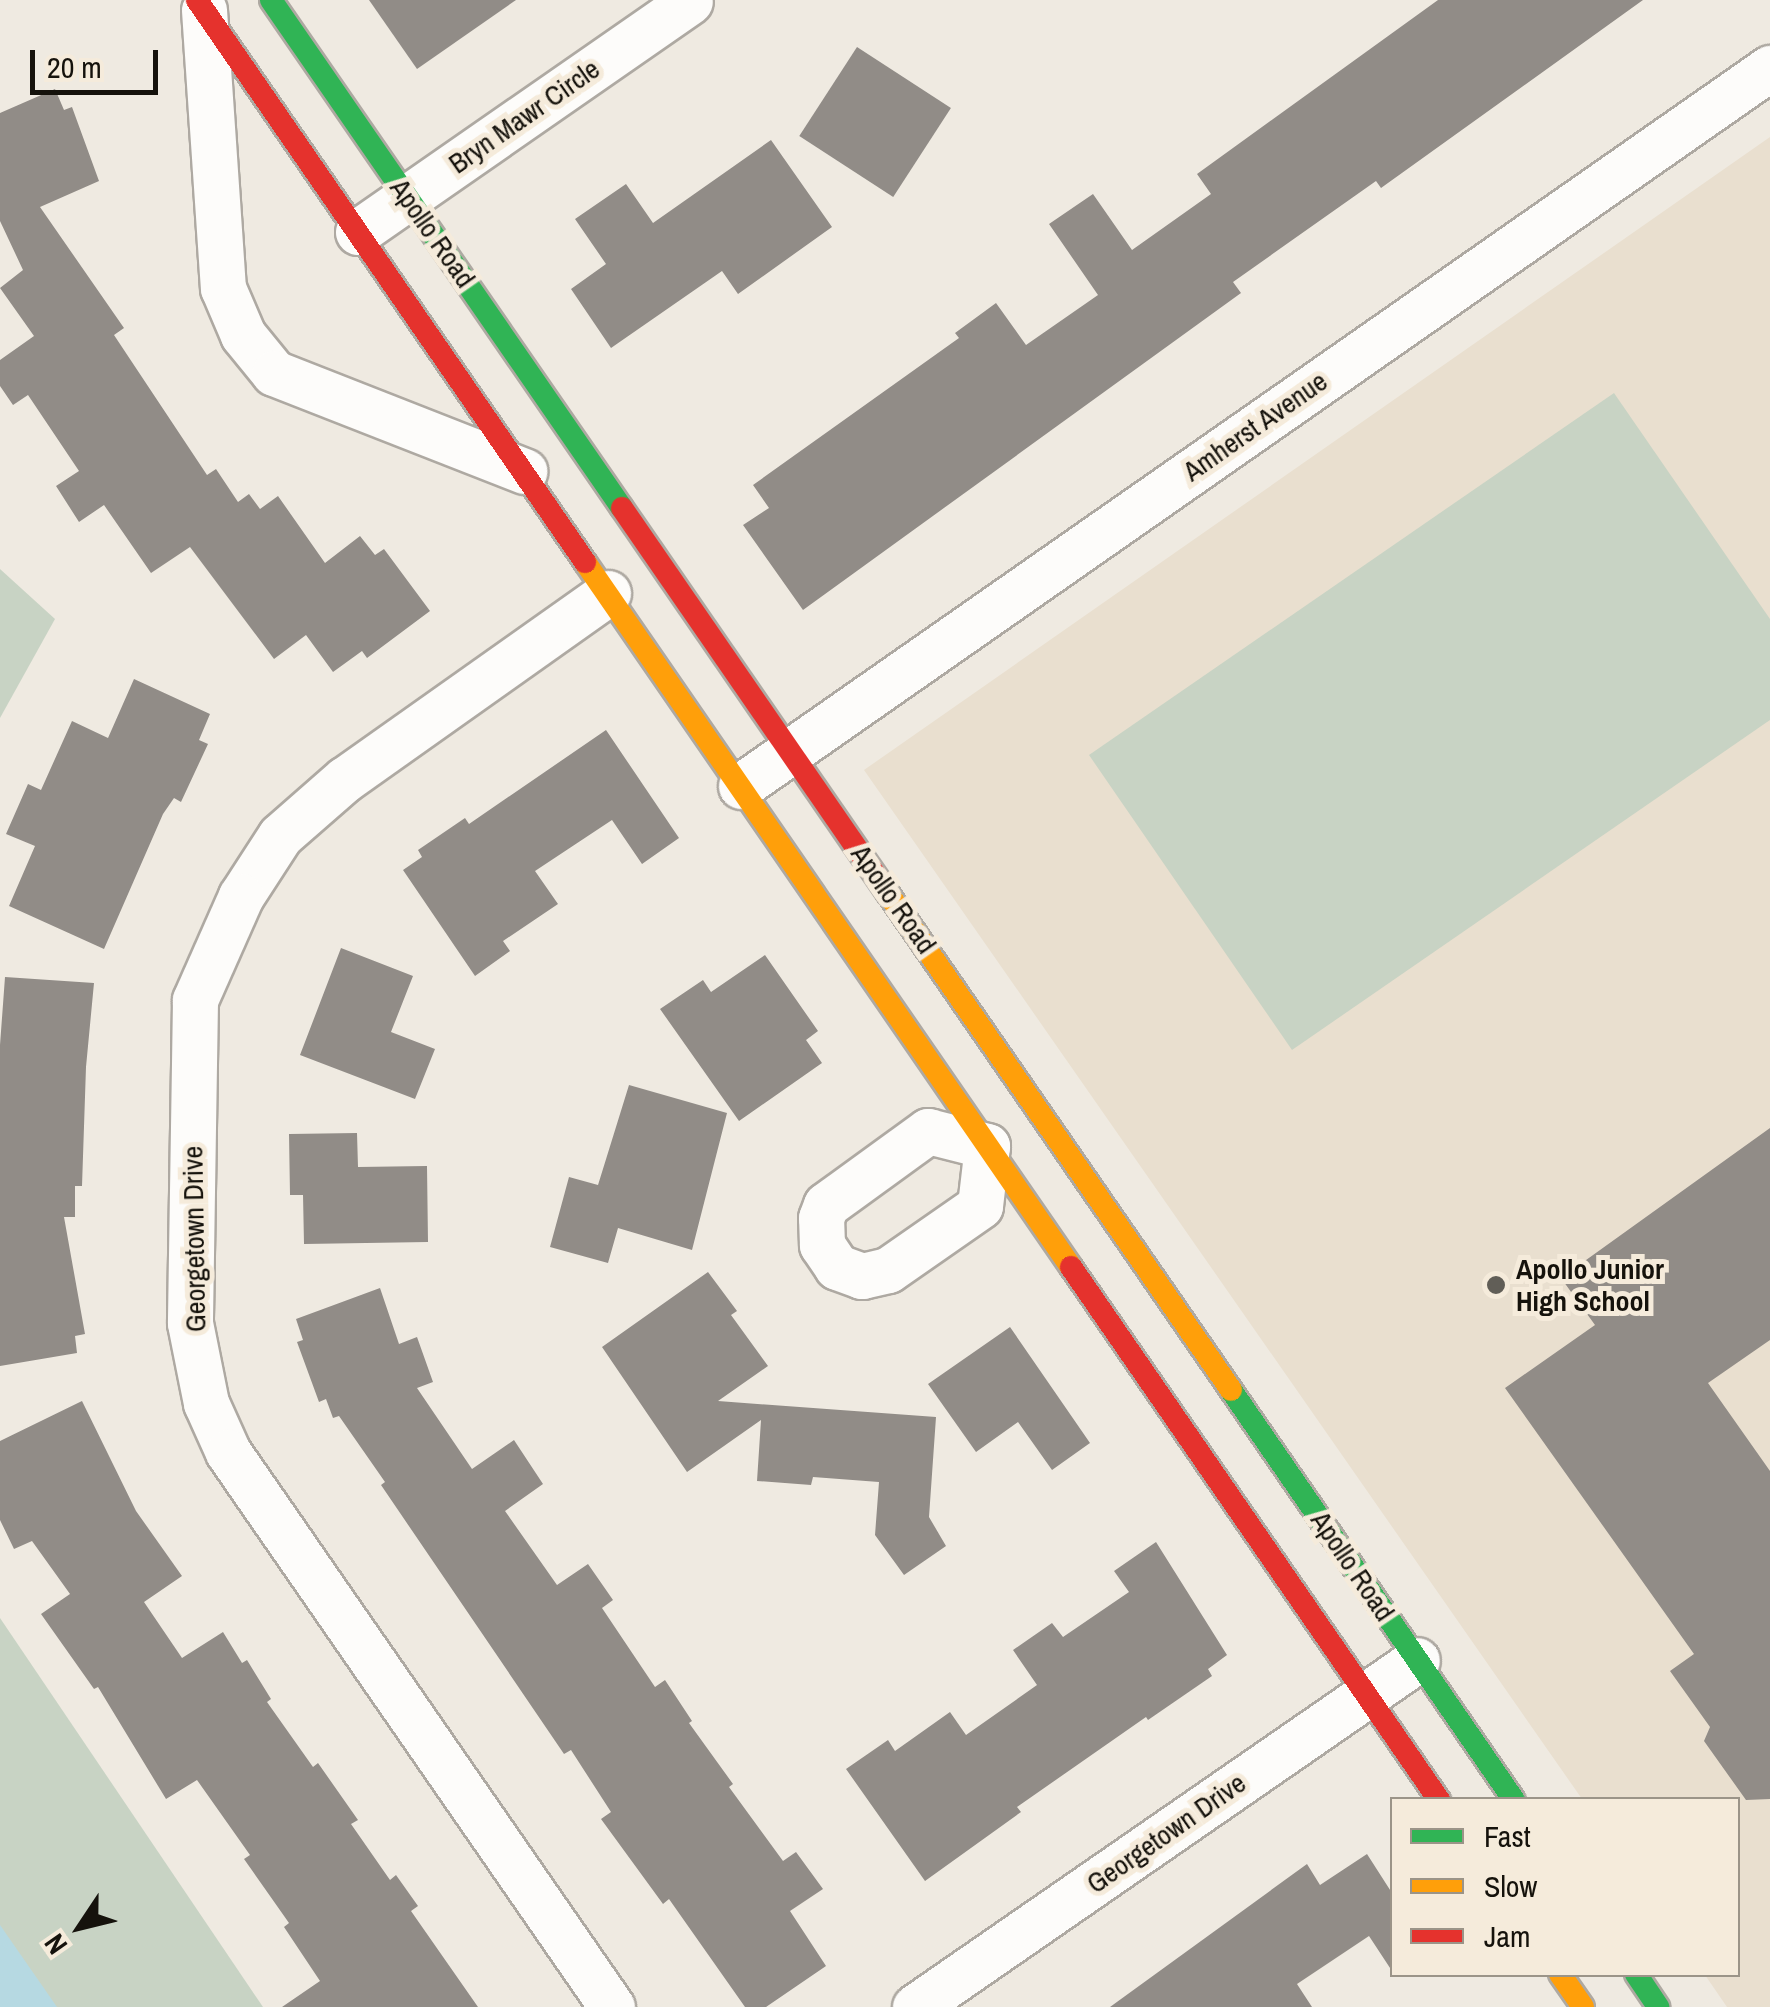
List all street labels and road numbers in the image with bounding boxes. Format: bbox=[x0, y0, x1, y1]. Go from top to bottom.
street label: Bryn Mawr Circle bbox=[442, 52, 606, 180]
street label: Apollo Road bbox=[383, 172, 483, 294]
street label: Amherst Avenue bbox=[1176, 364, 1334, 488]
street label: Apollo Road bbox=[844, 838, 944, 960]
street label: Georgetown Drive bbox=[176, 1146, 212, 1332]
street label: Apollo Road bbox=[1304, 1505, 1402, 1627]
street label: Georgetown Drive bbox=[1080, 1766, 1252, 1900]

